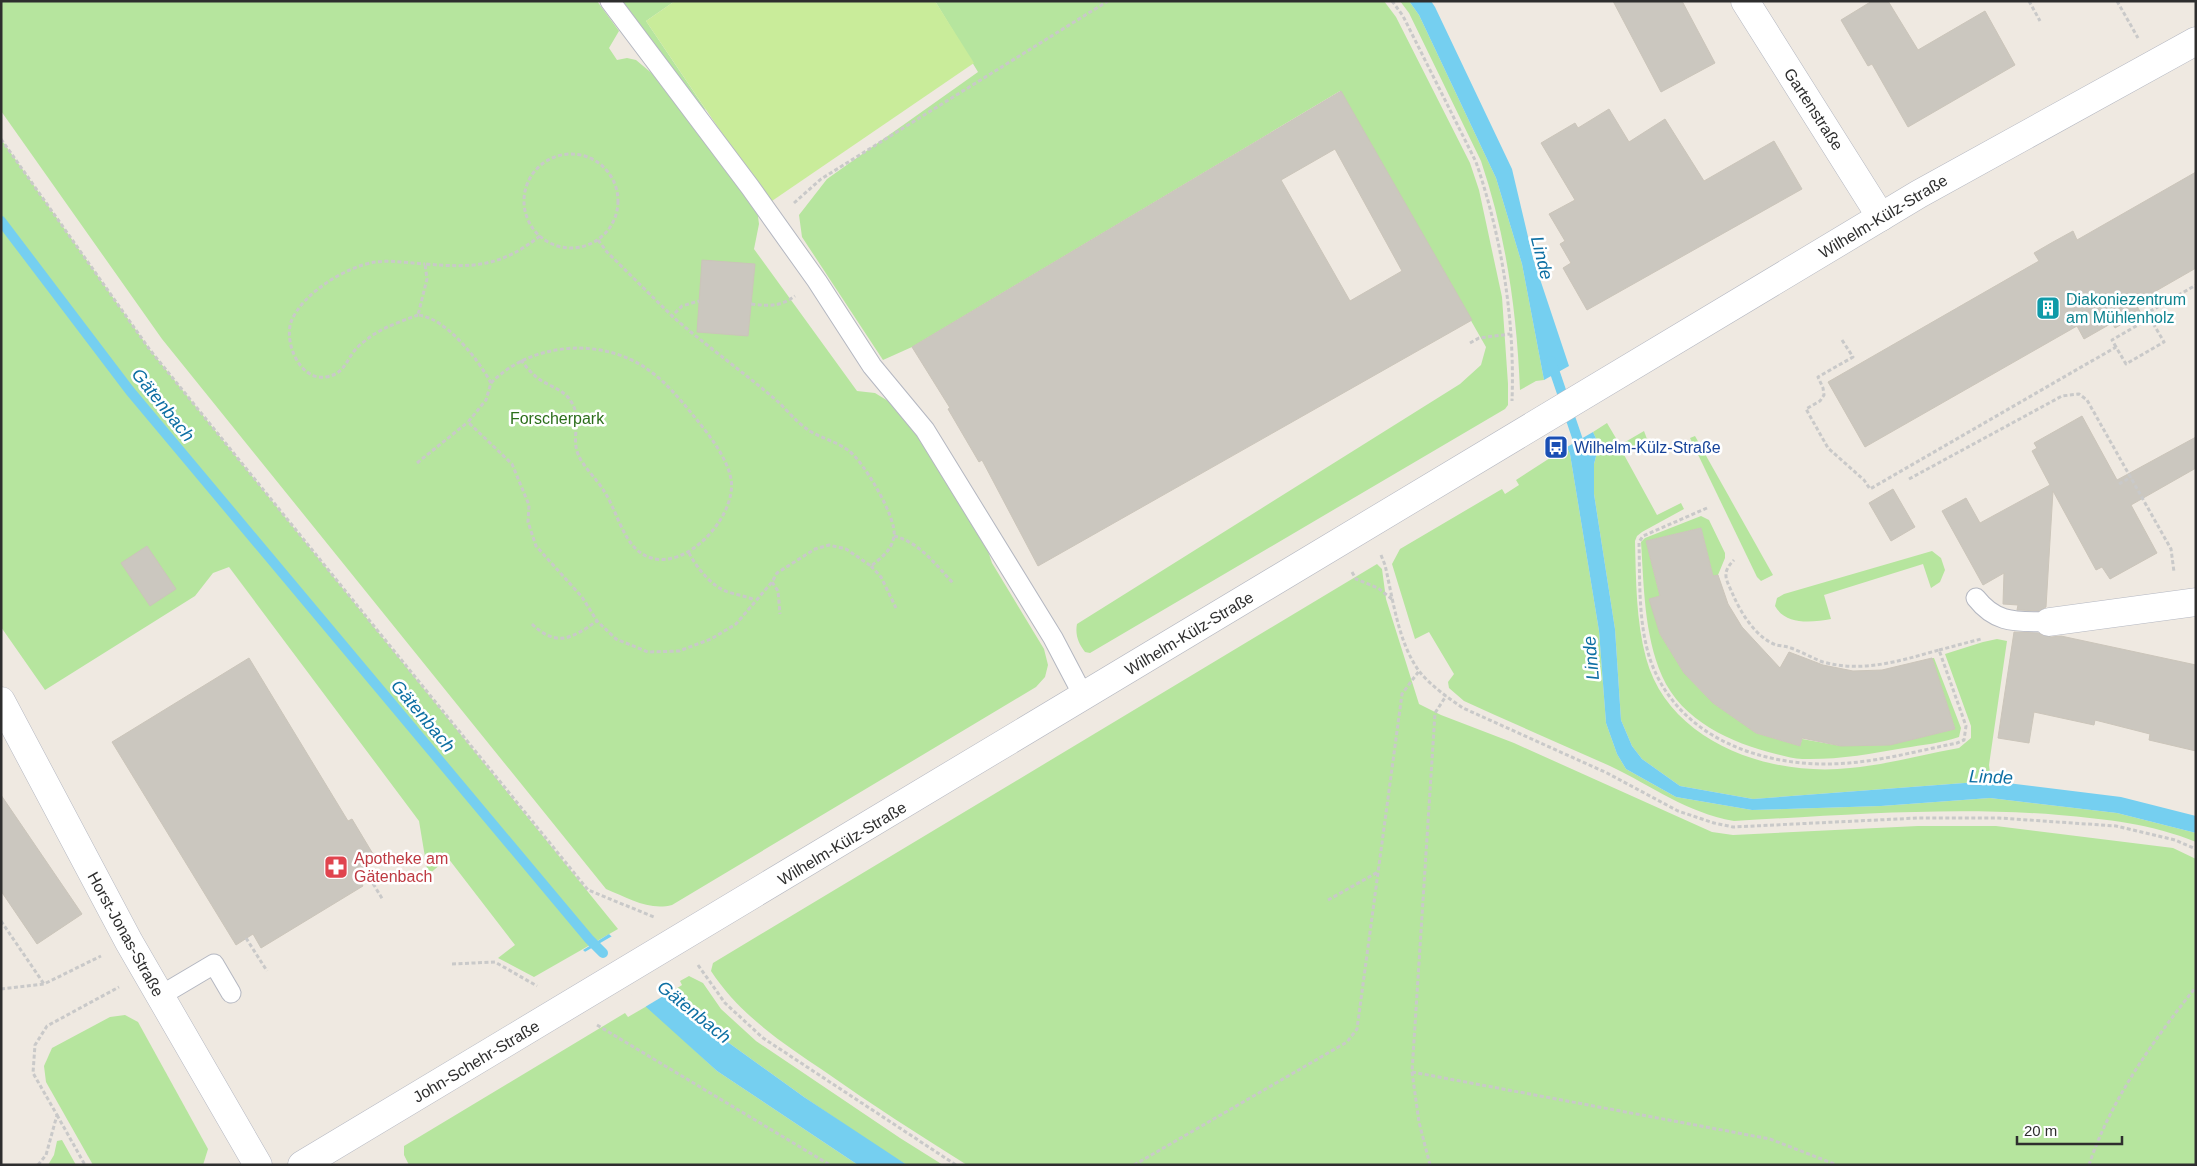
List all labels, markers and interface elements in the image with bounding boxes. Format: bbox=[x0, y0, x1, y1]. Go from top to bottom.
street label: Gartenstraße bbox=[1781, 65, 1846, 154]
street label: Wilhelm-Külz-Straße bbox=[1816, 171, 1951, 261]
water label: Linde bbox=[1527, 234, 1557, 282]
place label: Diakoniezentrum am Mühlenholz bbox=[2066, 291, 2186, 326]
building icon: Diakoniezentrum am Mühlenholz bbox=[2035, 295, 2061, 321]
water label: Gätenbach bbox=[128, 364, 198, 446]
park label: Forscherpark bbox=[510, 410, 605, 427]
bus stop icon: Wilhelm-Külz-Straße bbox=[1543, 434, 1569, 460]
place label: Wilhelm-Külz-Straße bbox=[1574, 439, 1721, 456]
street label: Wilhelm-Külz-Straße bbox=[1122, 588, 1257, 678]
water label: Linde bbox=[1579, 635, 1603, 681]
water label: Gätenbach bbox=[387, 676, 459, 756]
water label: Linde bbox=[1969, 766, 2013, 788]
street label: Wilhelm-Külz-Straße bbox=[775, 798, 910, 888]
place label: Apotheke am Gätenbach bbox=[354, 850, 448, 885]
pharmacy icon: Apotheke am Gätenbach bbox=[323, 854, 349, 880]
street label: Horst-Jonas-Straße bbox=[84, 869, 167, 999]
water label: Gätenbach bbox=[653, 977, 735, 1047]
street label: John-Schehr-Straße bbox=[410, 1017, 542, 1106]
scale bar bbox=[2017, 1114, 2122, 1146]
text: 20 m bbox=[2024, 1122, 2057, 1139]

